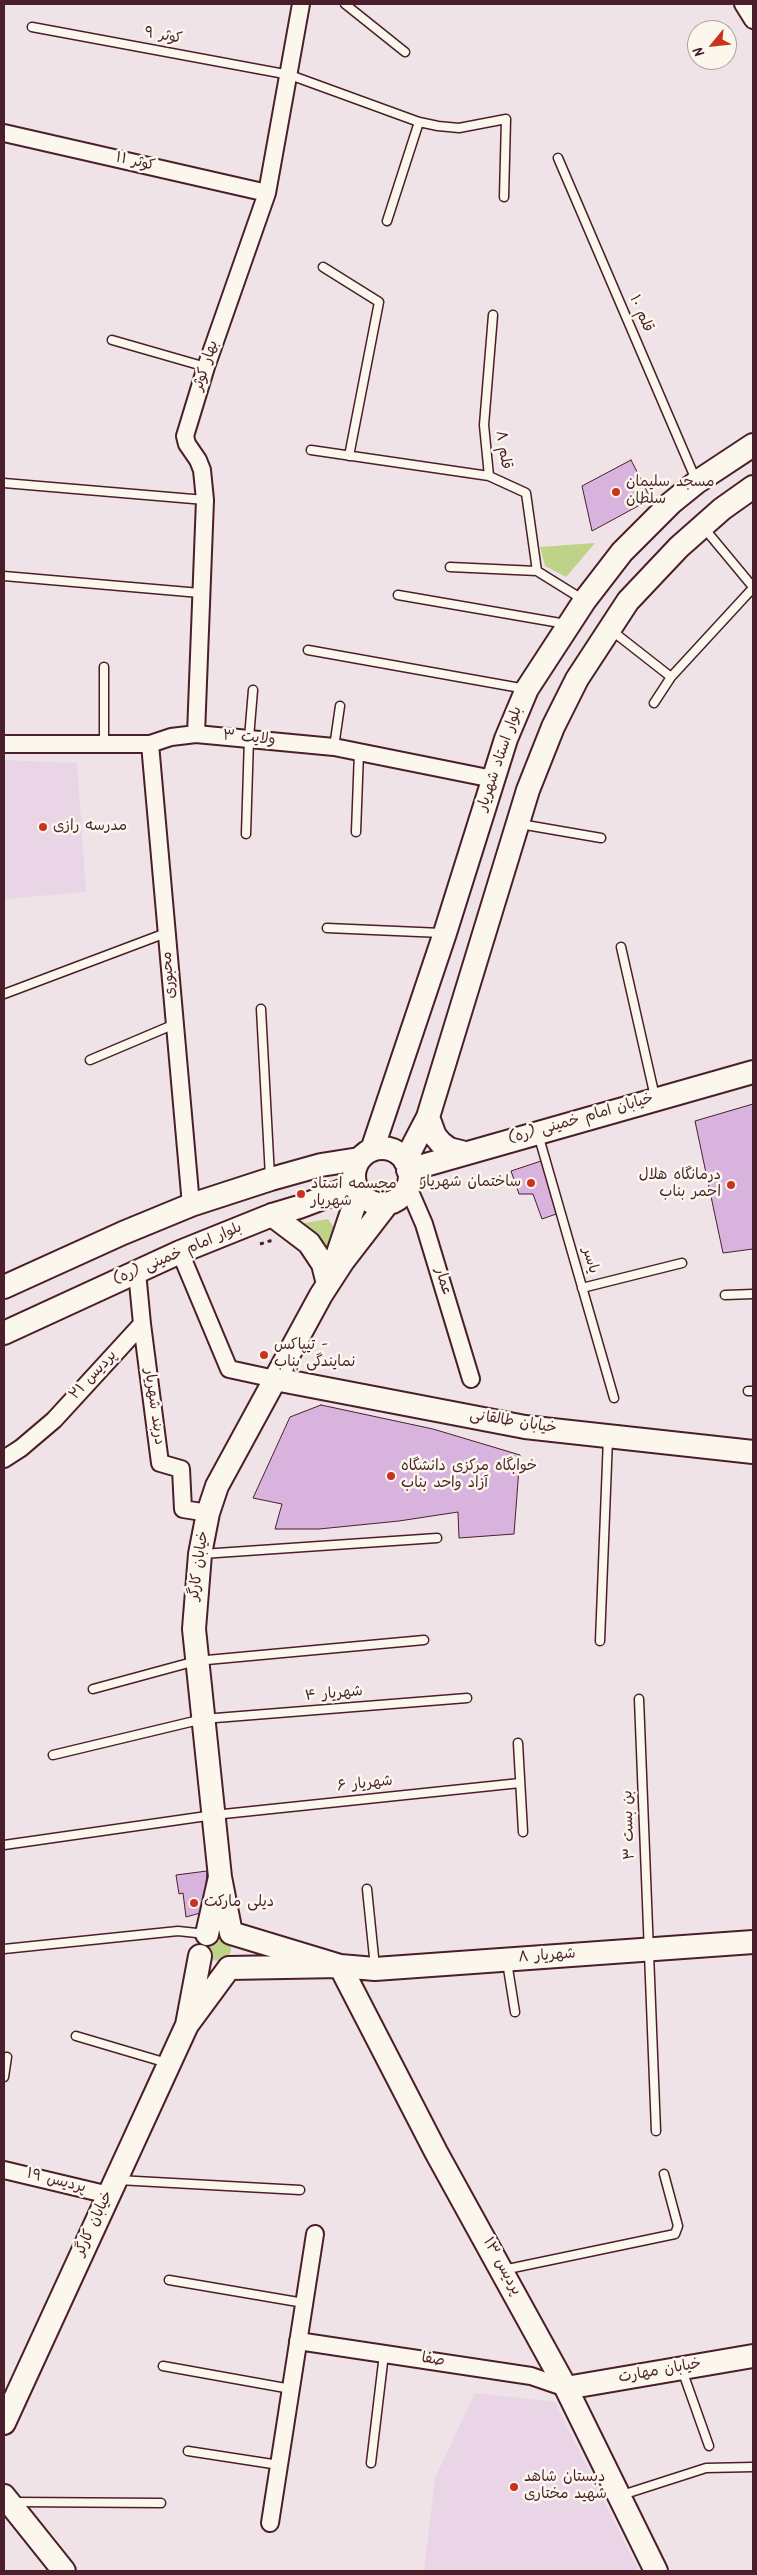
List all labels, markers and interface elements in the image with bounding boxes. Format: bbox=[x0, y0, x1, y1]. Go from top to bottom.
north arrow bbox=[687, 20, 737, 70]
street label: کوثر ۹ bbox=[143, 25, 183, 49]
text: N bbox=[688, 43, 711, 61]
street label: کوثر ۱۱ bbox=[114, 150, 156, 176]
street label: قلم ۱۰ bbox=[624, 293, 656, 335]
street label: بهار کوثر bbox=[190, 339, 224, 393]
street label: قلم ۸ bbox=[490, 429, 514, 471]
place label: مسجد سلیمان سلطان bbox=[626, 474, 714, 509]
marker: مسجد سلیمان سلطان bbox=[610, 486, 622, 498]
street label: بلوار استاد شهریار bbox=[475, 704, 527, 814]
street label: ولایت ۳ bbox=[222, 728, 276, 750]
place label: مدرسه رازی bbox=[53, 818, 127, 836]
marker: مدرسه رازی bbox=[37, 821, 49, 833]
street label: محبوری bbox=[159, 951, 181, 999]
street label: خیابان امام خمینی (ره) bbox=[506, 1091, 656, 1149]
place label: درمانگاه هلال احمر بناب bbox=[639, 1167, 721, 1202]
place label: ساختمان شهریار bbox=[421, 1174, 521, 1192]
place label: مجسمه استاد شهریار bbox=[311, 1176, 397, 1211]
marker: ساختمان شهریار bbox=[525, 1177, 537, 1189]
marker: درمانگاه هلال احمر بناب bbox=[725, 1179, 737, 1191]
marker: مجسمه استاد شهریار bbox=[295, 1188, 307, 1200]
street label: بلوار امام خمینی (ره) bbox=[111, 1220, 245, 1290]
street label: یاسر bbox=[577, 1246, 601, 1276]
street label: عمار bbox=[429, 1266, 455, 1298]
place label: تیپاکس - نمایندگی بناب bbox=[274, 1337, 355, 1372]
street label: پردیس ۲۱ bbox=[67, 1348, 121, 1404]
marker: تیپاکس - نمایندگی بناب bbox=[258, 1349, 270, 1361]
street label: دربند شهریار bbox=[139, 1368, 167, 1446]
street label: خیابان طالقانی bbox=[468, 1407, 558, 1439]
place label: خوابگاه مرکزی دانشگاه آزاد واحد بناب bbox=[401, 1458, 537, 1493]
marker: خوابگاه مرکزی دانشگاه آزاد واحد بناب bbox=[385, 1470, 397, 1482]
street label: خیابان کارگر bbox=[186, 1530, 214, 1602]
street label: شهریار ۴ bbox=[304, 1684, 364, 1706]
street label: شهریار ۶ bbox=[336, 1773, 394, 1797]
street label: بن بست ۳ bbox=[620, 1790, 640, 1860]
place label: دیلی مارکت bbox=[204, 1894, 274, 1912]
marker: دیلی مارکت bbox=[188, 1897, 200, 1909]
street label: شهریار ۸ bbox=[518, 1946, 576, 1968]
street label: پردیس ۱۹ bbox=[25, 2166, 87, 2198]
street label: خیابان کارگر bbox=[72, 2188, 118, 2260]
street label: پردیس ۱۳ bbox=[478, 2235, 524, 2299]
street label: صفا bbox=[420, 2350, 446, 2372]
street label: خیابان مهارت bbox=[617, 2356, 703, 2388]
place label: دبستان شاهد شهید مختاری bbox=[524, 2469, 607, 2504]
marker: دبستان شاهد شهید مختاری bbox=[508, 2481, 520, 2493]

